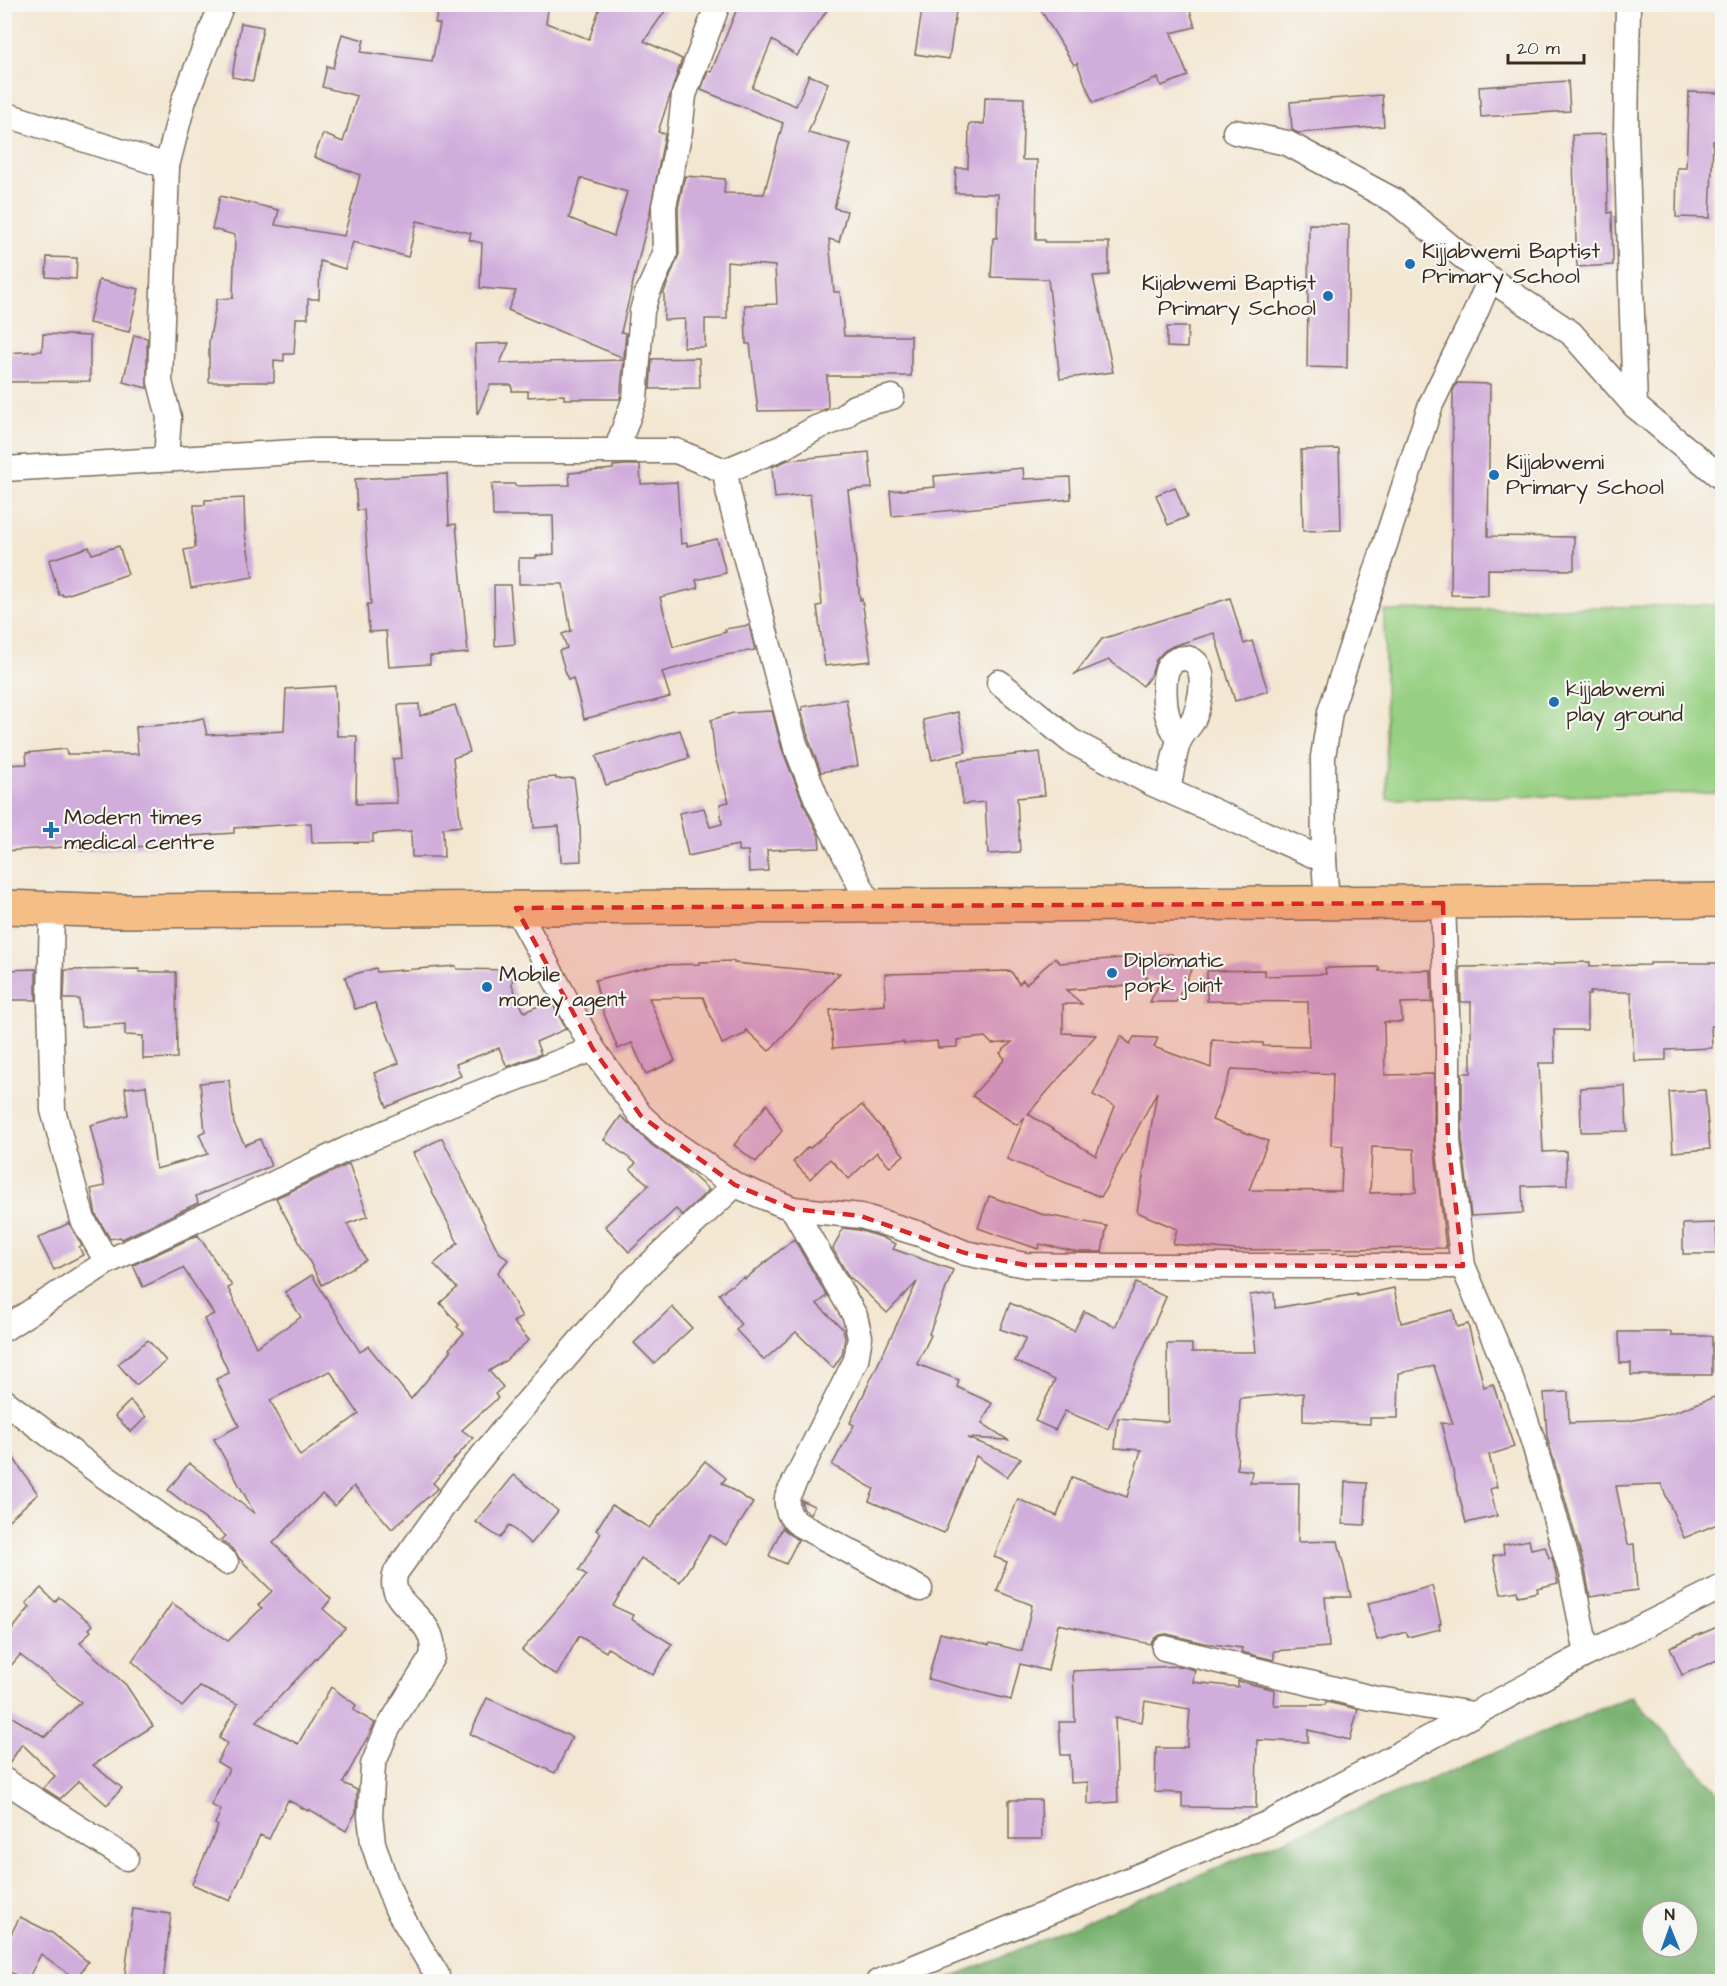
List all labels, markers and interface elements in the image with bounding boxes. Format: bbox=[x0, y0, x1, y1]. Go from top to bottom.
scale bar bbox=[1508, 27, 1584, 65]
text: 20 m bbox=[1517, 36, 1560, 61]
place label: Kijjabwemi Baptist Primary School bbox=[1422, 236, 1600, 293]
marker: Kijjabwemi Baptist Primary School bbox=[1403, 257, 1417, 271]
place label: Kijabwemi Baptist Primary School bbox=[1142, 268, 1316, 325]
marker: Kijabwemi Baptist Primary School bbox=[1321, 289, 1335, 303]
place label: Kijjabwemi Primary School bbox=[1506, 447, 1664, 504]
marker: Kijjabwemi Primary School bbox=[1487, 468, 1501, 482]
place label: kijjabwemi play ground bbox=[1566, 674, 1683, 731]
marker: kijjabwemi play ground bbox=[1547, 695, 1561, 709]
place label: Modern times medical centre bbox=[64, 802, 215, 858]
marker: Modern times medical centre bbox=[42, 821, 60, 839]
place label: Diplomatic pork joint bbox=[1124, 945, 1224, 1001]
place label: Mobile money agent bbox=[499, 959, 627, 1016]
marker: Diplomatic pork joint bbox=[1105, 966, 1119, 980]
marker: Mobile money agent bbox=[480, 980, 494, 994]
north arrow bbox=[1640, 1899, 1700, 1959]
text: N bbox=[1665, 1904, 1675, 1926]

